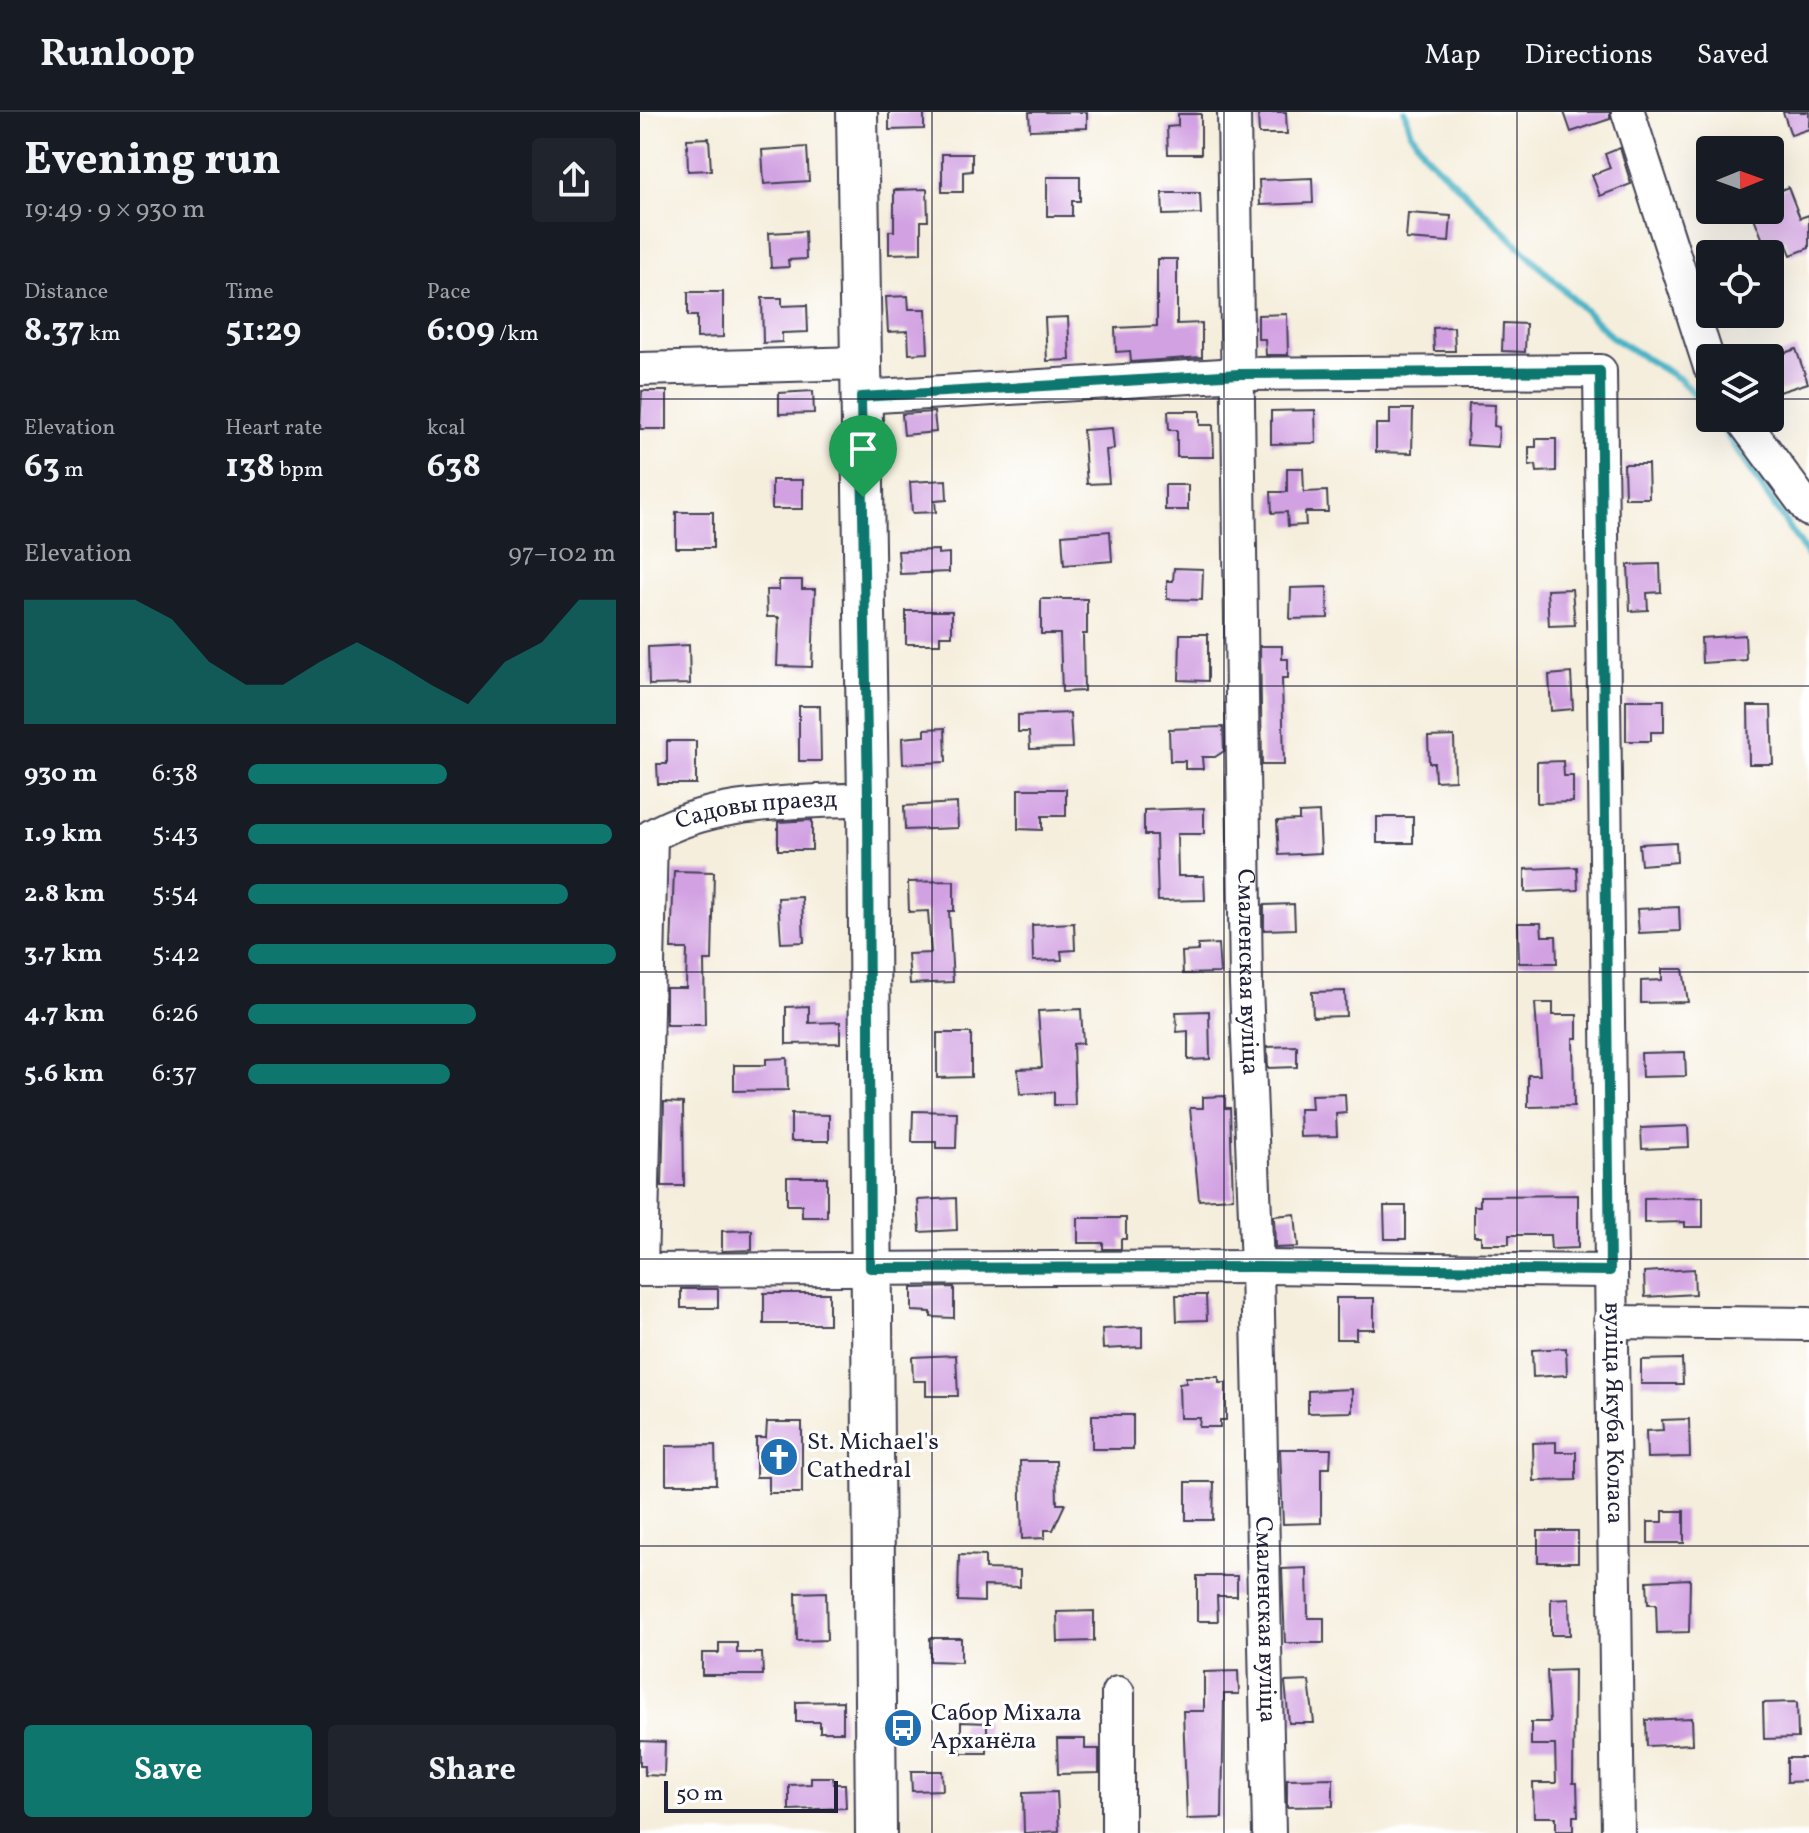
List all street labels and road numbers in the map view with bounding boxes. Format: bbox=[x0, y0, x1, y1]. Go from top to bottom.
street label: Садовы праезд bbox=[671, 783, 838, 839]
street label: Смаленская вуліца bbox=[1227, 868, 1267, 1076]
street label: вуліца Якуба Коласа bbox=[1594, 1302, 1631, 1524]
street label: Смаленская вуліца bbox=[1245, 1516, 1284, 1723]

